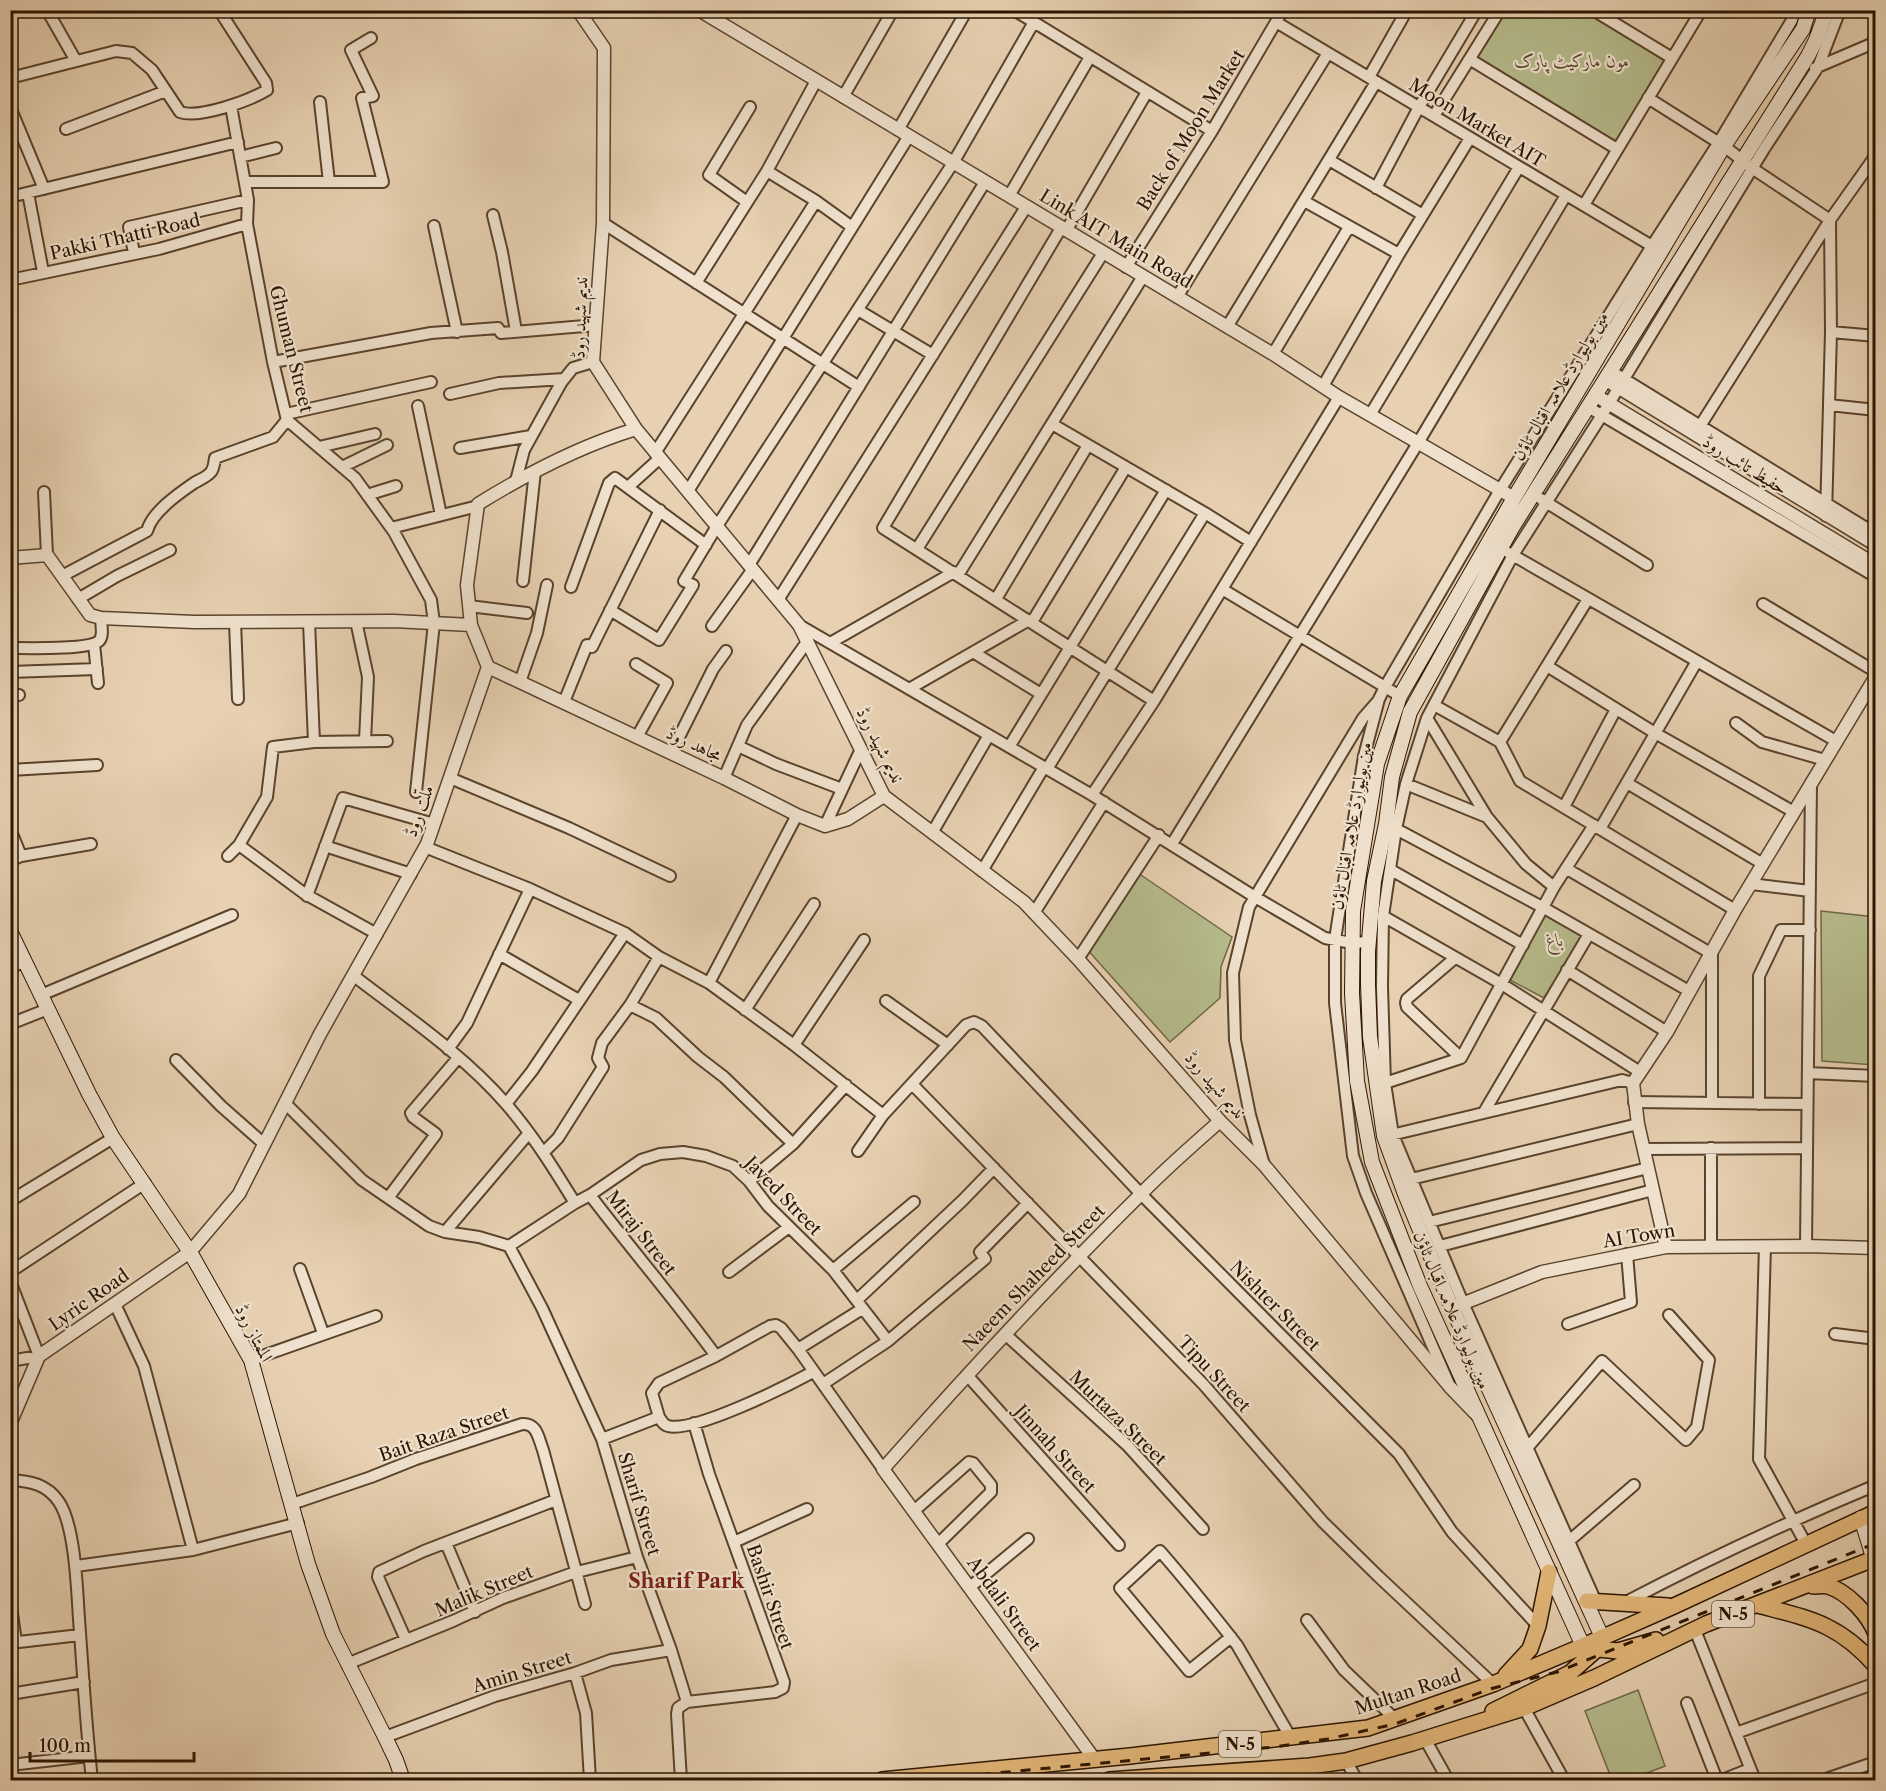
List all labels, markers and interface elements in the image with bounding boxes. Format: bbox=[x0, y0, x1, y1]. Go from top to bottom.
street label: Back of Moon Market bbox=[1132, 45, 1250, 215]
park label: مون مارکیٹ پارک bbox=[1514, 50, 1630, 74]
street label: Moon Market AIT bbox=[1405, 74, 1549, 173]
street label: Link AIT Main Road bbox=[1036, 185, 1196, 293]
street label: Pakki Thatti Road bbox=[48, 209, 202, 265]
street label: ندیم شہید روڈ bbox=[568, 277, 597, 359]
street label: Ghuman Street bbox=[265, 283, 318, 415]
street label: مین بولیوارڈ علامہ اقبال ٹاؤن bbox=[1507, 308, 1613, 464]
street label: حفیظ تائب روڈ bbox=[1699, 430, 1791, 500]
street label: ندیم شہید روڈ bbox=[847, 704, 908, 789]
street label: مجاہد روڈ bbox=[663, 722, 725, 766]
street label: مین بولیوارڈ علامہ اقبال ٹاؤن bbox=[1325, 740, 1377, 912]
street label: ملّت روڈ bbox=[399, 782, 439, 840]
park label: باغ bbox=[1546, 929, 1564, 955]
street label: ندیم شہید روڈ bbox=[1176, 1047, 1250, 1126]
street label: Javed Street bbox=[738, 1150, 827, 1241]
street label: Miraj Street bbox=[601, 1186, 681, 1280]
street label: Naeem Shaheed Street bbox=[958, 1200, 1110, 1356]
street label: AI Town bbox=[1600, 1219, 1677, 1253]
street label: مین بولیوارڈ علامہ اقبال ٹاؤن bbox=[1409, 1228, 1495, 1392]
street label: Nishter Street bbox=[1225, 1256, 1325, 1356]
street label: Lyric Road bbox=[45, 1264, 133, 1336]
street label: الممتاز روڈ bbox=[230, 1301, 278, 1366]
street label: Tipu Street bbox=[1173, 1331, 1255, 1417]
street label: Murtaza Street bbox=[1065, 1366, 1172, 1470]
street label: Jinnah Street bbox=[1008, 1398, 1101, 1498]
street label: Bait Raza Street bbox=[376, 1401, 512, 1466]
street label: Sharif Street bbox=[613, 1450, 665, 1559]
street label: Bashir Street bbox=[742, 1542, 798, 1653]
street label: Abdali Street bbox=[962, 1552, 1046, 1656]
street label: Malik Street bbox=[432, 1560, 537, 1621]
district label: Sharif Park bbox=[628, 1569, 745, 1593]
road number: N-5 bbox=[1712, 1601, 1754, 1627]
street label: Amin Street bbox=[469, 1646, 575, 1698]
street label: Multan Road bbox=[1352, 1664, 1464, 1720]
scale bar bbox=[30, 1725, 194, 1763]
road number: N-5 bbox=[1219, 1731, 1261, 1757]
text: 100 m bbox=[39, 1735, 91, 1757]

